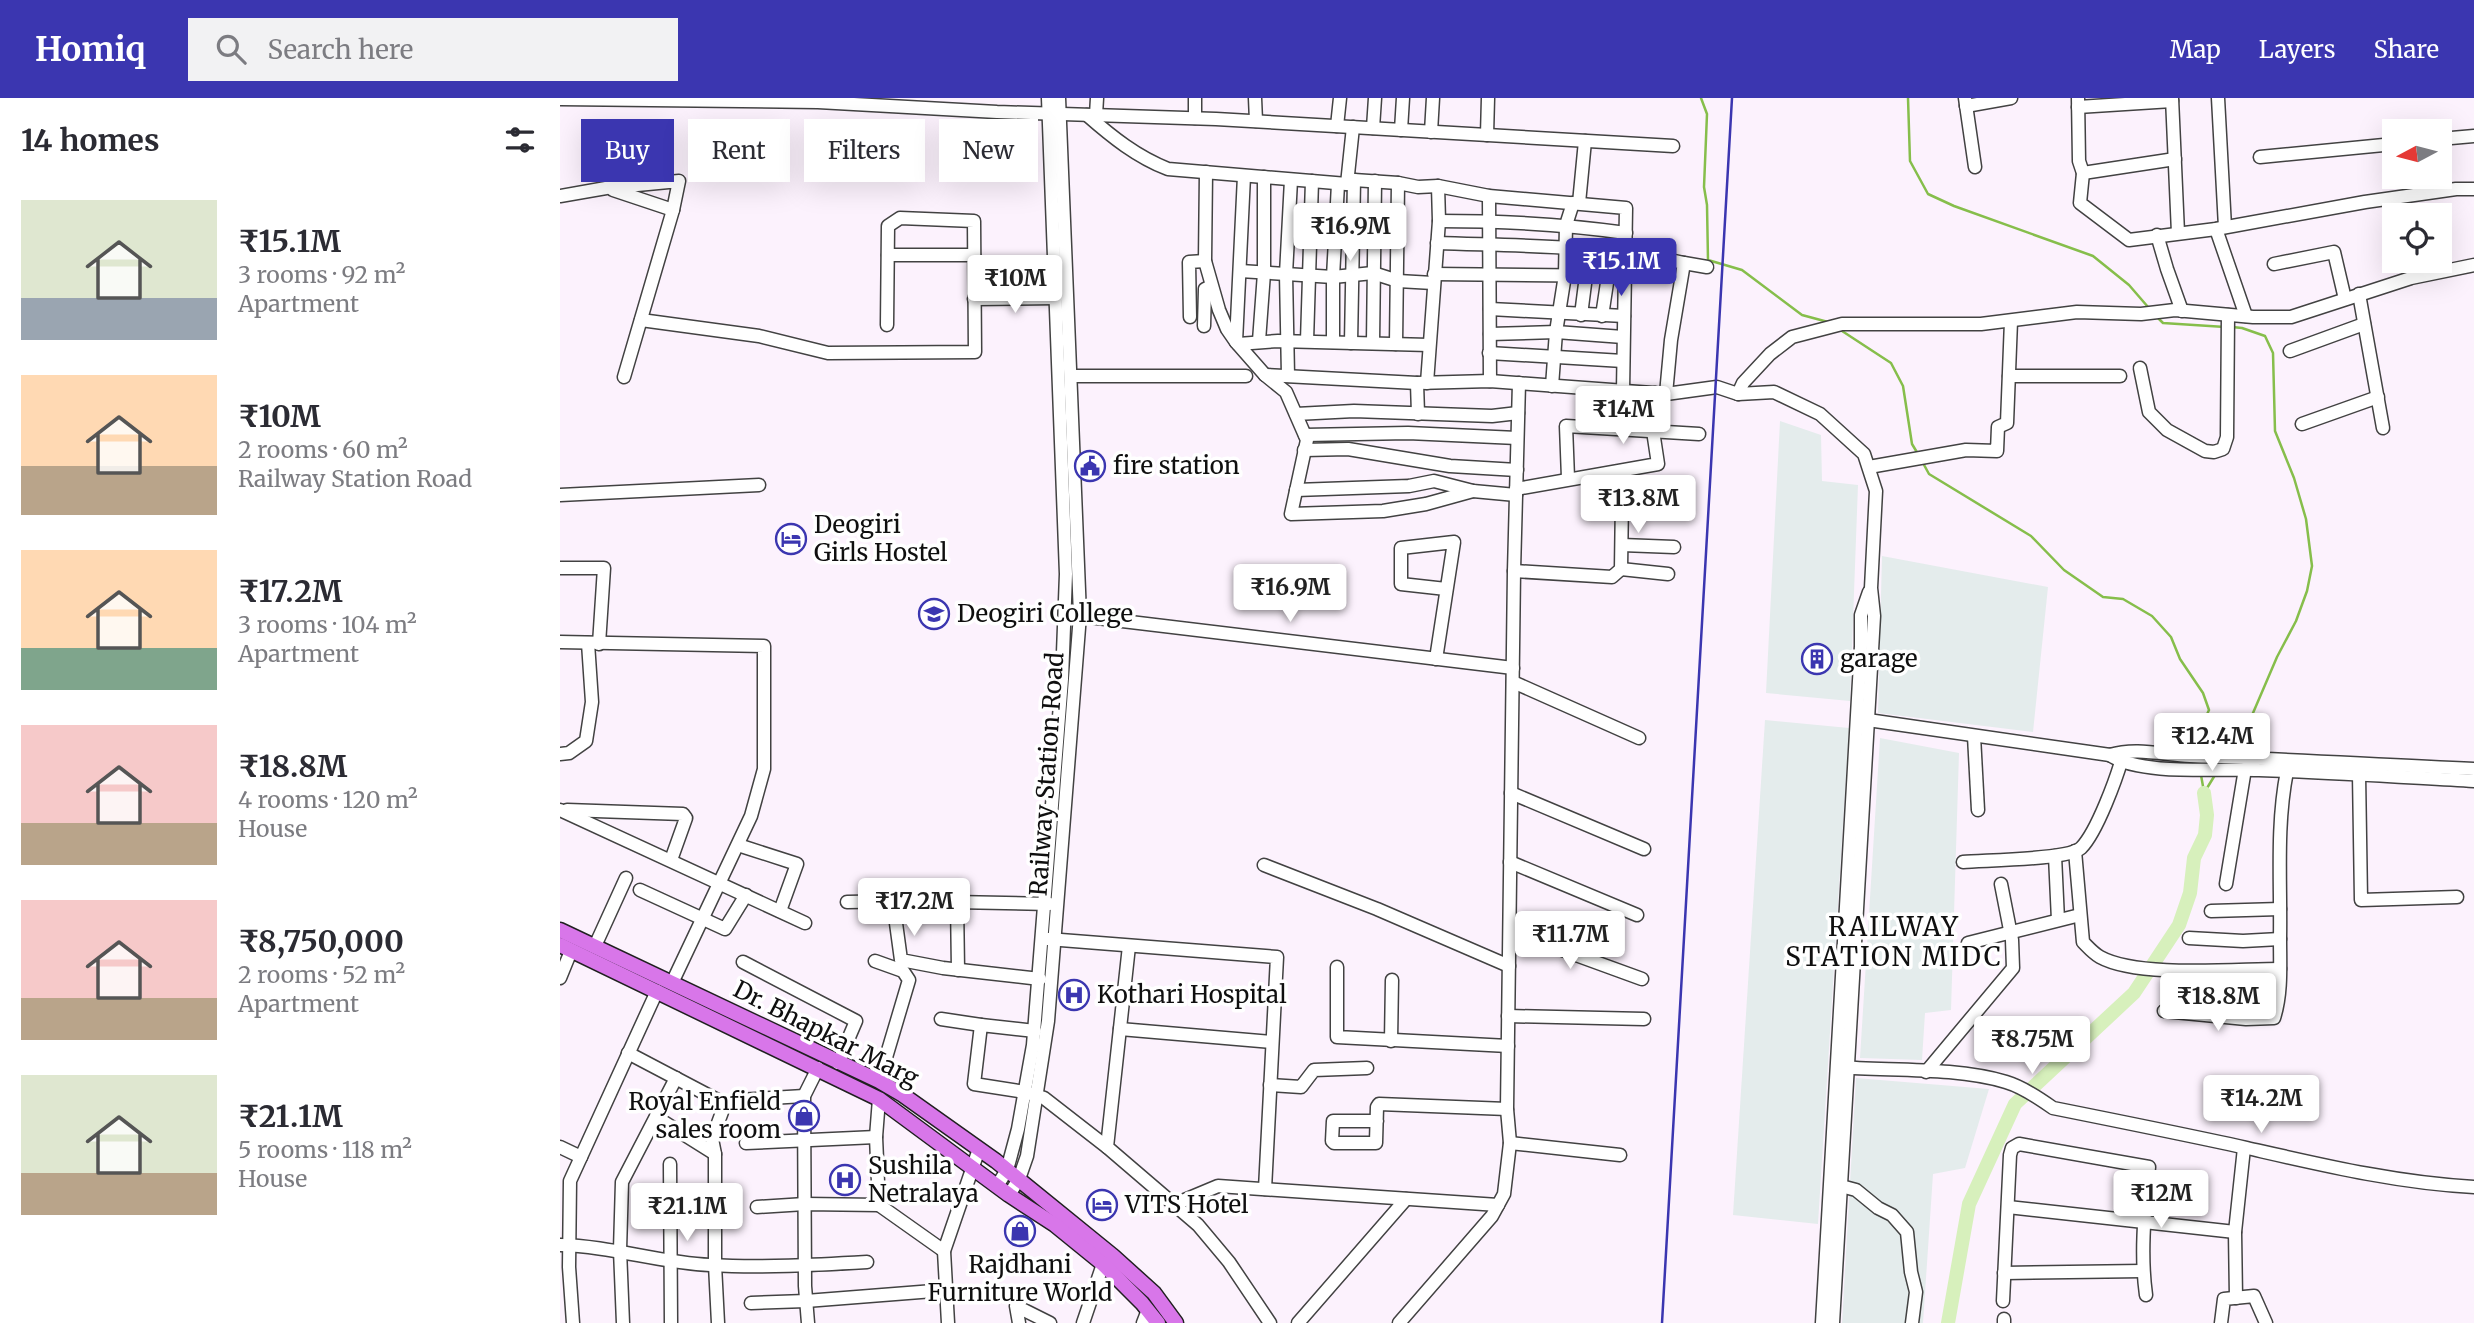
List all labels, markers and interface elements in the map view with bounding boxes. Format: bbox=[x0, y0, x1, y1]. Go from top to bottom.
search box bbox=[188, 18, 678, 81]
text: Homiq bbox=[35, 29, 146, 70]
icon: search bbox=[212, 30, 250, 68]
text: Search here bbox=[268, 33, 413, 66]
text: Map bbox=[2170, 34, 2221, 65]
text: Layers bbox=[2259, 34, 2335, 65]
text: Share bbox=[2373, 34, 2439, 65]
chip: Buy bbox=[581, 119, 674, 182]
chip: Rent bbox=[688, 119, 790, 182]
chip: Filters bbox=[804, 119, 925, 182]
chip: New bbox=[939, 119, 1038, 182]
north arrow bbox=[2382, 119, 2452, 189]
map controls bbox=[2382, 119, 2452, 273]
text: 14 homes bbox=[21, 121, 159, 159]
icon: filters bbox=[501, 121, 539, 159]
button: locate bbox=[2382, 203, 2452, 273]
pin: ₹16.9M bbox=[1293, 204, 1407, 263]
text: ₹16.9M bbox=[1309, 211, 1391, 240]
text: ₹15.1M bbox=[238, 222, 341, 260]
icon: home bbox=[77, 228, 161, 312]
pin: ₹15.1M bbox=[1564, 238, 1678, 298]
text: ₹15.1M bbox=[1581, 246, 1661, 275]
pin: ₹10M bbox=[974, 256, 1056, 315]
text: 3 rooms · 92 m² bbox=[238, 260, 405, 289]
text: ₹10M bbox=[983, 263, 1047, 292]
text: Apartment bbox=[238, 289, 359, 318]
pin: ₹14M bbox=[1582, 386, 1664, 446]
text: ₹14M bbox=[1591, 394, 1655, 423]
text: ₹10M bbox=[238, 397, 321, 435]
icon: home bbox=[77, 403, 161, 487]
text: 2 rooms · 60 m² bbox=[238, 435, 408, 464]
public building icon: fire station bbox=[1073, 449, 1107, 483]
place label: fire station bbox=[1113, 450, 1240, 481]
text: Railway Station Road bbox=[238, 464, 472, 493]
pin: ₹13.8M bbox=[1581, 476, 1695, 535]
text: ₹13.8M bbox=[1597, 483, 1679, 512]
place label: Deogiri Girls Hostel bbox=[814, 509, 948, 568]
hotel icon: Deogiri Girls Hostel bbox=[774, 522, 808, 556]
pin: ₹16.9M bbox=[1233, 564, 1347, 624]
text: ₹17.2M bbox=[238, 572, 342, 610]
text: ₹16.9M bbox=[1249, 572, 1331, 601]
icon: home bbox=[77, 578, 161, 662]
school or university icon: Deogiri College bbox=[917, 597, 951, 631]
place label: Deogiri College bbox=[957, 598, 1133, 629]
text: 3 rooms · 104 m² bbox=[238, 610, 417, 639]
text: Apartment bbox=[238, 639, 359, 668]
building icon: garage bbox=[1800, 642, 1834, 676]
place label: garage bbox=[1840, 643, 1918, 674]
street label: Railway Station Road bbox=[1023, 651, 1070, 897]
pin: ₹12.4M bbox=[2155, 714, 2269, 773]
text: ₹12.4M bbox=[2170, 721, 2254, 750]
text: ₹18.8M bbox=[238, 747, 347, 785]
icon: home bbox=[77, 753, 161, 837]
text: 4 rooms · 120 m² bbox=[238, 785, 418, 814]
text: House bbox=[238, 814, 307, 843]
pin: ₹17.2M bbox=[857, 878, 971, 938]
text: ₹17.2M bbox=[874, 886, 954, 915]
district label: RAILWAY STATION MIDC bbox=[1785, 910, 2003, 973]
pin: ₹11.7M bbox=[1513, 912, 1627, 971]
text: ₹11.7M bbox=[1531, 919, 1609, 948]
text: ₹8,750,000 bbox=[238, 922, 404, 960]
icon: home bbox=[77, 928, 161, 1012]
text: 2 rooms · 52 m² bbox=[238, 960, 405, 989]
street label: Dr. Bhapkar Marg bbox=[728, 973, 925, 1094]
pin: ₹18.8M bbox=[2161, 974, 2275, 1033]
hospital icon: Kothari Hospital bbox=[1057, 978, 1091, 1012]
place label: Kothari Hospital bbox=[1097, 979, 1287, 1010]
text: ₹18.8M bbox=[2176, 981, 2260, 1010]
text: Apartment bbox=[238, 989, 359, 1018]
pin: ₹8.75M bbox=[1975, 1016, 2089, 1076]
text: ₹8.75M bbox=[1990, 1024, 2074, 1053]
pin: ₹14.2M bbox=[2204, 1076, 2318, 1135]
text: ₹14.2M bbox=[2219, 1083, 2303, 1112]
place label: Royal Enfield sales room bbox=[628, 1086, 781, 1145]
text: ₹21.1M bbox=[238, 1097, 343, 1135]
shop icon: Royal Enfield sales room bbox=[787, 1099, 821, 1133]
icon: home bbox=[77, 1103, 161, 1187]
text: 5 rooms · 118 m² bbox=[238, 1135, 412, 1164]
place label: Sushila Netralaya bbox=[868, 1150, 979, 1209]
hospital icon: Sushila Netralaya bbox=[828, 1163, 862, 1197]
text: House bbox=[238, 1164, 307, 1193]
pin: ₹12M bbox=[2120, 1170, 2202, 1230]
text: ₹12M bbox=[2129, 1178, 2193, 1207]
pin: ₹21.1M bbox=[630, 1184, 744, 1243]
hotel icon: VITS Hotel bbox=[1085, 1188, 1119, 1222]
place label: VITS Hotel bbox=[1124, 1189, 1249, 1220]
text: ₹21.1M bbox=[647, 1191, 727, 1220]
shop icon: Rajdhani Furniture World bbox=[1003, 1214, 1037, 1248]
place label: Rajdhani Furniture World bbox=[928, 1249, 1112, 1308]

